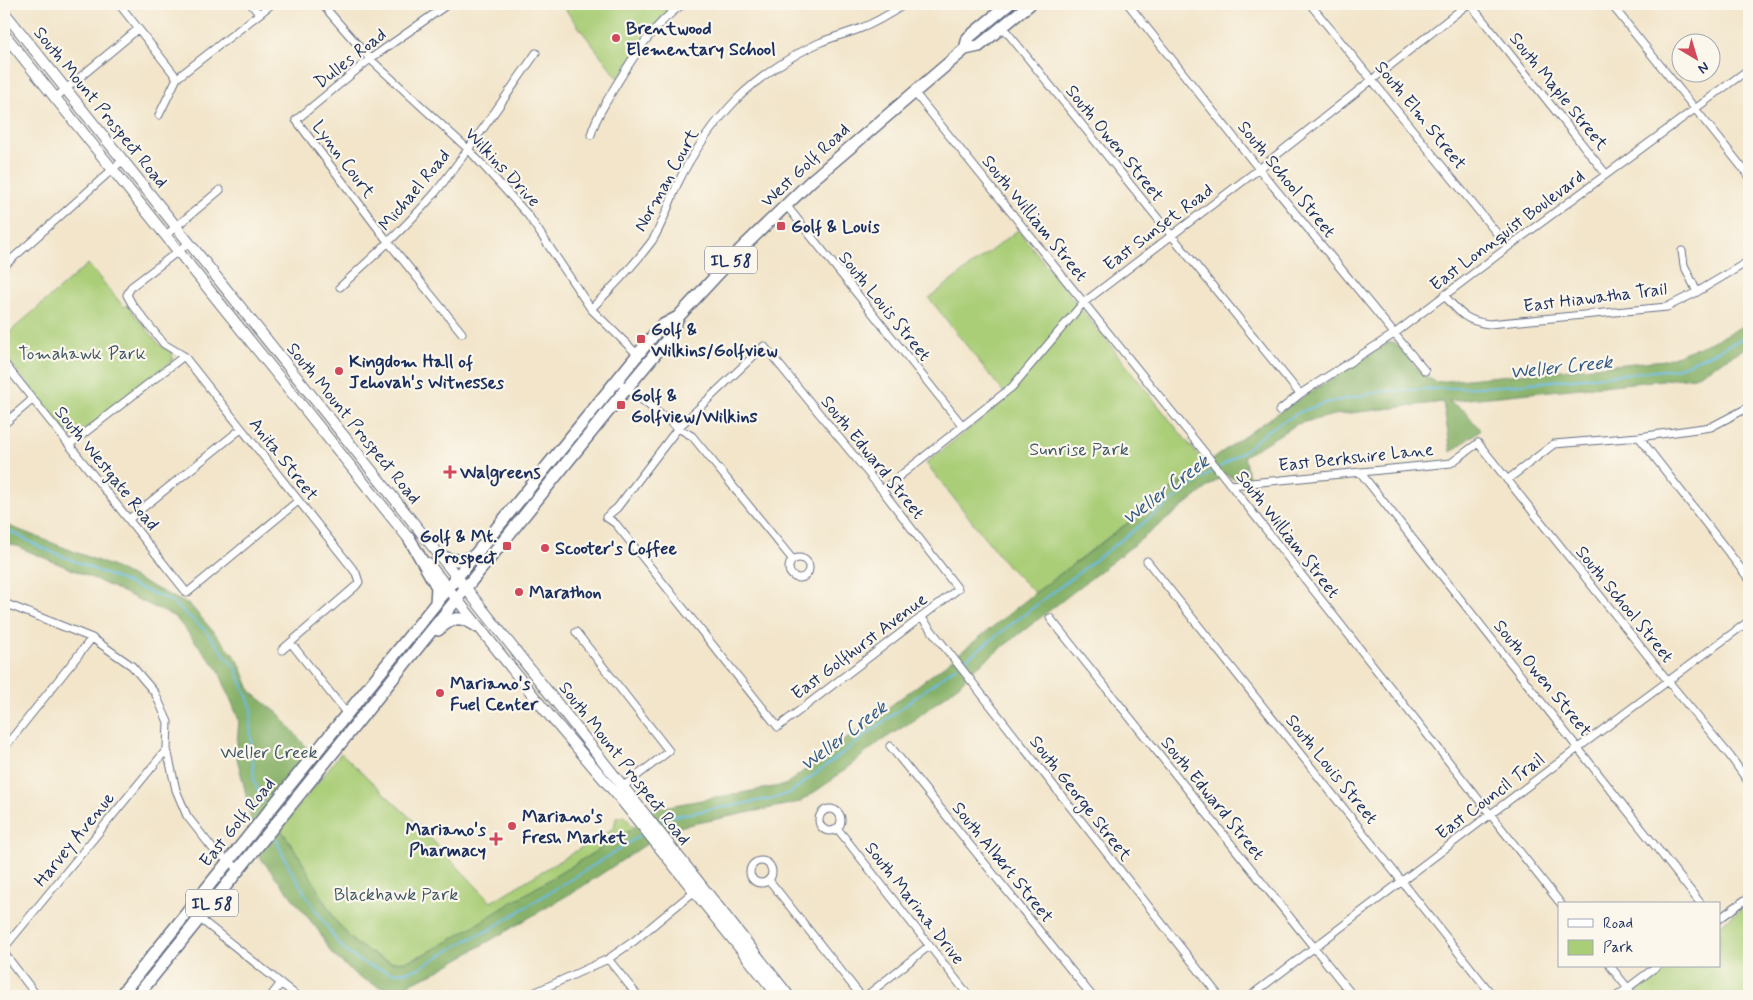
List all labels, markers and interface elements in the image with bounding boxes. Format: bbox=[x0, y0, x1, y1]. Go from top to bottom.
place label: Brentwood Elementary School bbox=[626, 17, 776, 62]
street label: South Mount Prospect Road bbox=[27, 22, 173, 193]
street label: Dulles Road bbox=[309, 23, 392, 95]
street label: South Maple Street bbox=[1503, 28, 1614, 156]
marker: Brentwood Elementary School bbox=[610, 32, 622, 44]
north arrow bbox=[1670, 32, 1720, 82]
street label: South Elm Street bbox=[1369, 56, 1472, 175]
text: N bbox=[1694, 57, 1713, 77]
street label: South Owen Street bbox=[1060, 80, 1169, 207]
street label: Lynn Court bbox=[306, 116, 381, 204]
street label: South School Street bbox=[1232, 116, 1341, 243]
street label: West Golf Road bbox=[756, 118, 855, 213]
street label: Wilkins Drive bbox=[459, 123, 545, 213]
street label: Norman Court bbox=[629, 124, 705, 236]
street label: Michael Road bbox=[373, 145, 456, 237]
street label: South William Street bbox=[976, 150, 1093, 287]
street label: East Lonnquist Boulevard bbox=[1425, 165, 1590, 297]
street label: East Sunset Road bbox=[1099, 179, 1218, 277]
place label: Golf & Louis bbox=[791, 215, 880, 239]
marker: Golf & Louis bbox=[775, 220, 787, 232]
road number: IL 58 bbox=[705, 246, 757, 274]
street label: South Louis Street bbox=[832, 247, 936, 367]
street label: East Hiawatha Trail bbox=[1522, 277, 1668, 319]
place label: Golf & Wilkins/Golfview bbox=[650, 318, 778, 363]
marker: Golf & Wilkins/Golfview bbox=[635, 333, 647, 345]
street label: South Mount Prospect Road bbox=[280, 338, 426, 509]
park label: Tomahawk Park bbox=[18, 342, 146, 366]
place label: Kingdom Hall of Jehovah's Witnesses bbox=[349, 350, 504, 395]
water label: Weller Creek bbox=[1509, 350, 1615, 385]
marker: Kingdom Hall of Jehovah's Witnesses bbox=[333, 365, 345, 377]
place label: Golf & Golfview/Wilkins bbox=[631, 384, 758, 429]
street label: South Edward Street bbox=[815, 391, 930, 525]
marker: Golf & Golfview/Wilkins bbox=[615, 399, 627, 411]
street label: South Westgate Road bbox=[49, 401, 164, 536]
street label: Anita Street bbox=[243, 413, 323, 506]
park label: Sunrise Park bbox=[1029, 438, 1129, 462]
street label: East Berkshire Lane bbox=[1277, 438, 1435, 478]
water label: Weller Creek bbox=[1117, 448, 1216, 531]
place label: Walgreens bbox=[459, 461, 541, 487]
marker: Walgreens bbox=[444, 466, 456, 478]
street label: South William Street bbox=[1230, 466, 1345, 604]
place label: Golf & Mt. Prospect bbox=[420, 525, 498, 570]
place label: Scooter's Coffee bbox=[555, 537, 677, 561]
marker: Golf & Mt. Prospect bbox=[501, 540, 513, 552]
street label: South School Street bbox=[1570, 541, 1679, 668]
marker: Scooter's Coffee bbox=[539, 542, 551, 554]
place label: Marathon bbox=[529, 581, 602, 605]
marker: Marathon bbox=[513, 586, 525, 598]
street label: East Golfhurst Avenue bbox=[787, 588, 933, 706]
street label: South Owen Street bbox=[1488, 615, 1597, 742]
place label: Mariano's Fuel Center bbox=[450, 672, 539, 717]
street label: South Mount Prospect Road bbox=[553, 677, 696, 850]
marker: Mariano's Fuel Center bbox=[434, 687, 446, 699]
water label: Weller Creek bbox=[795, 694, 894, 777]
street label: South Louis Street bbox=[1279, 710, 1383, 830]
street label: South George Street bbox=[1023, 731, 1137, 867]
street label: South Edward Street bbox=[1155, 732, 1270, 866]
park label: Weller Creek bbox=[220, 741, 318, 765]
street label: East Council Trail bbox=[1431, 748, 1550, 846]
street label: East Golf Road bbox=[194, 773, 281, 872]
street label: Harvey Avenue bbox=[29, 787, 120, 892]
street label: South Albert Street bbox=[946, 797, 1059, 928]
place label: Mariano's Fresh Market bbox=[522, 805, 627, 850]
place label: Mariano's Pharmacy bbox=[406, 818, 486, 863]
marker: Mariano's Fresh Market bbox=[506, 820, 518, 832]
marker: Mariano's Pharmacy bbox=[490, 833, 502, 845]
street label: South Marina Drive bbox=[859, 837, 970, 970]
park label: Blackhawk Park bbox=[334, 883, 458, 907]
road number: IL 58 bbox=[186, 890, 238, 916]
legend bbox=[1558, 902, 1720, 968]
text: Road bbox=[1603, 914, 1633, 934]
text: Park bbox=[1603, 938, 1633, 958]

